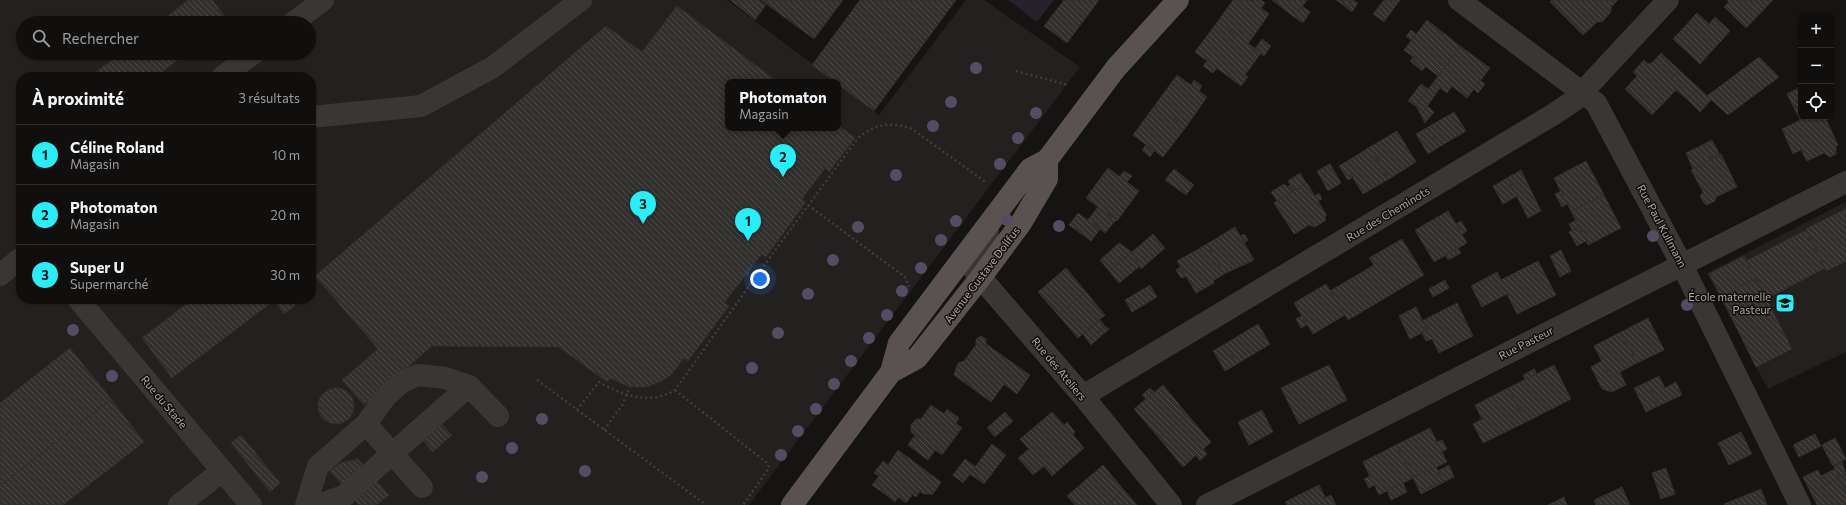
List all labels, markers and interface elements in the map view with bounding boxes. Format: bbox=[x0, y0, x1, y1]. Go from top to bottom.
map controls bbox=[1798, 12, 1834, 120]
button: + bbox=[1798, 12, 1834, 48]
search box bbox=[16, 16, 316, 60]
icon: search bbox=[30, 27, 52, 49]
text: Rechercher bbox=[62, 29, 139, 47]
button: − bbox=[1798, 48, 1834, 84]
popup bbox=[725, 79, 841, 131]
button: locate bbox=[1798, 84, 1834, 120]
text: À proximité bbox=[32, 88, 124, 109]
text: Photomaton bbox=[739, 88, 827, 106]
text: 3 résultats bbox=[238, 90, 300, 106]
text: Magasin bbox=[739, 106, 789, 122]
text: Céline Roland bbox=[70, 138, 164, 156]
pin: 2 bbox=[770, 144, 796, 177]
text: 1 bbox=[42, 147, 48, 163]
text: 10 m bbox=[272, 147, 300, 163]
text: Magasin bbox=[70, 156, 120, 172]
street label: Rue Paul Kullmann bbox=[1635, 182, 1690, 269]
street label: Rue des Cheminots bbox=[1344, 184, 1432, 244]
pin: 3 bbox=[630, 191, 656, 224]
text: Photomaton bbox=[70, 198, 157, 216]
text: 2 bbox=[41, 207, 49, 223]
text: 20 m bbox=[271, 207, 300, 223]
pin: 1 bbox=[735, 208, 761, 241]
text: Magasin bbox=[70, 216, 120, 232]
street label: Avenue Gustave Dollfus bbox=[941, 224, 1022, 325]
text: Super U bbox=[70, 258, 124, 276]
text: 3 bbox=[41, 267, 49, 283]
text: 30 m bbox=[270, 267, 300, 283]
your location bbox=[750, 269, 770, 289]
text: Supermarché bbox=[70, 276, 148, 292]
place label: École maternelle Pasteur bbox=[1688, 289, 1772, 316]
school or university icon: École maternelle Pasteur bbox=[1774, 292, 1796, 314]
street label: Rue Pasteur bbox=[1496, 323, 1556, 362]
street label: Rue des Ateliers bbox=[1029, 334, 1090, 403]
street label: Rue du Stade bbox=[139, 373, 190, 431]

